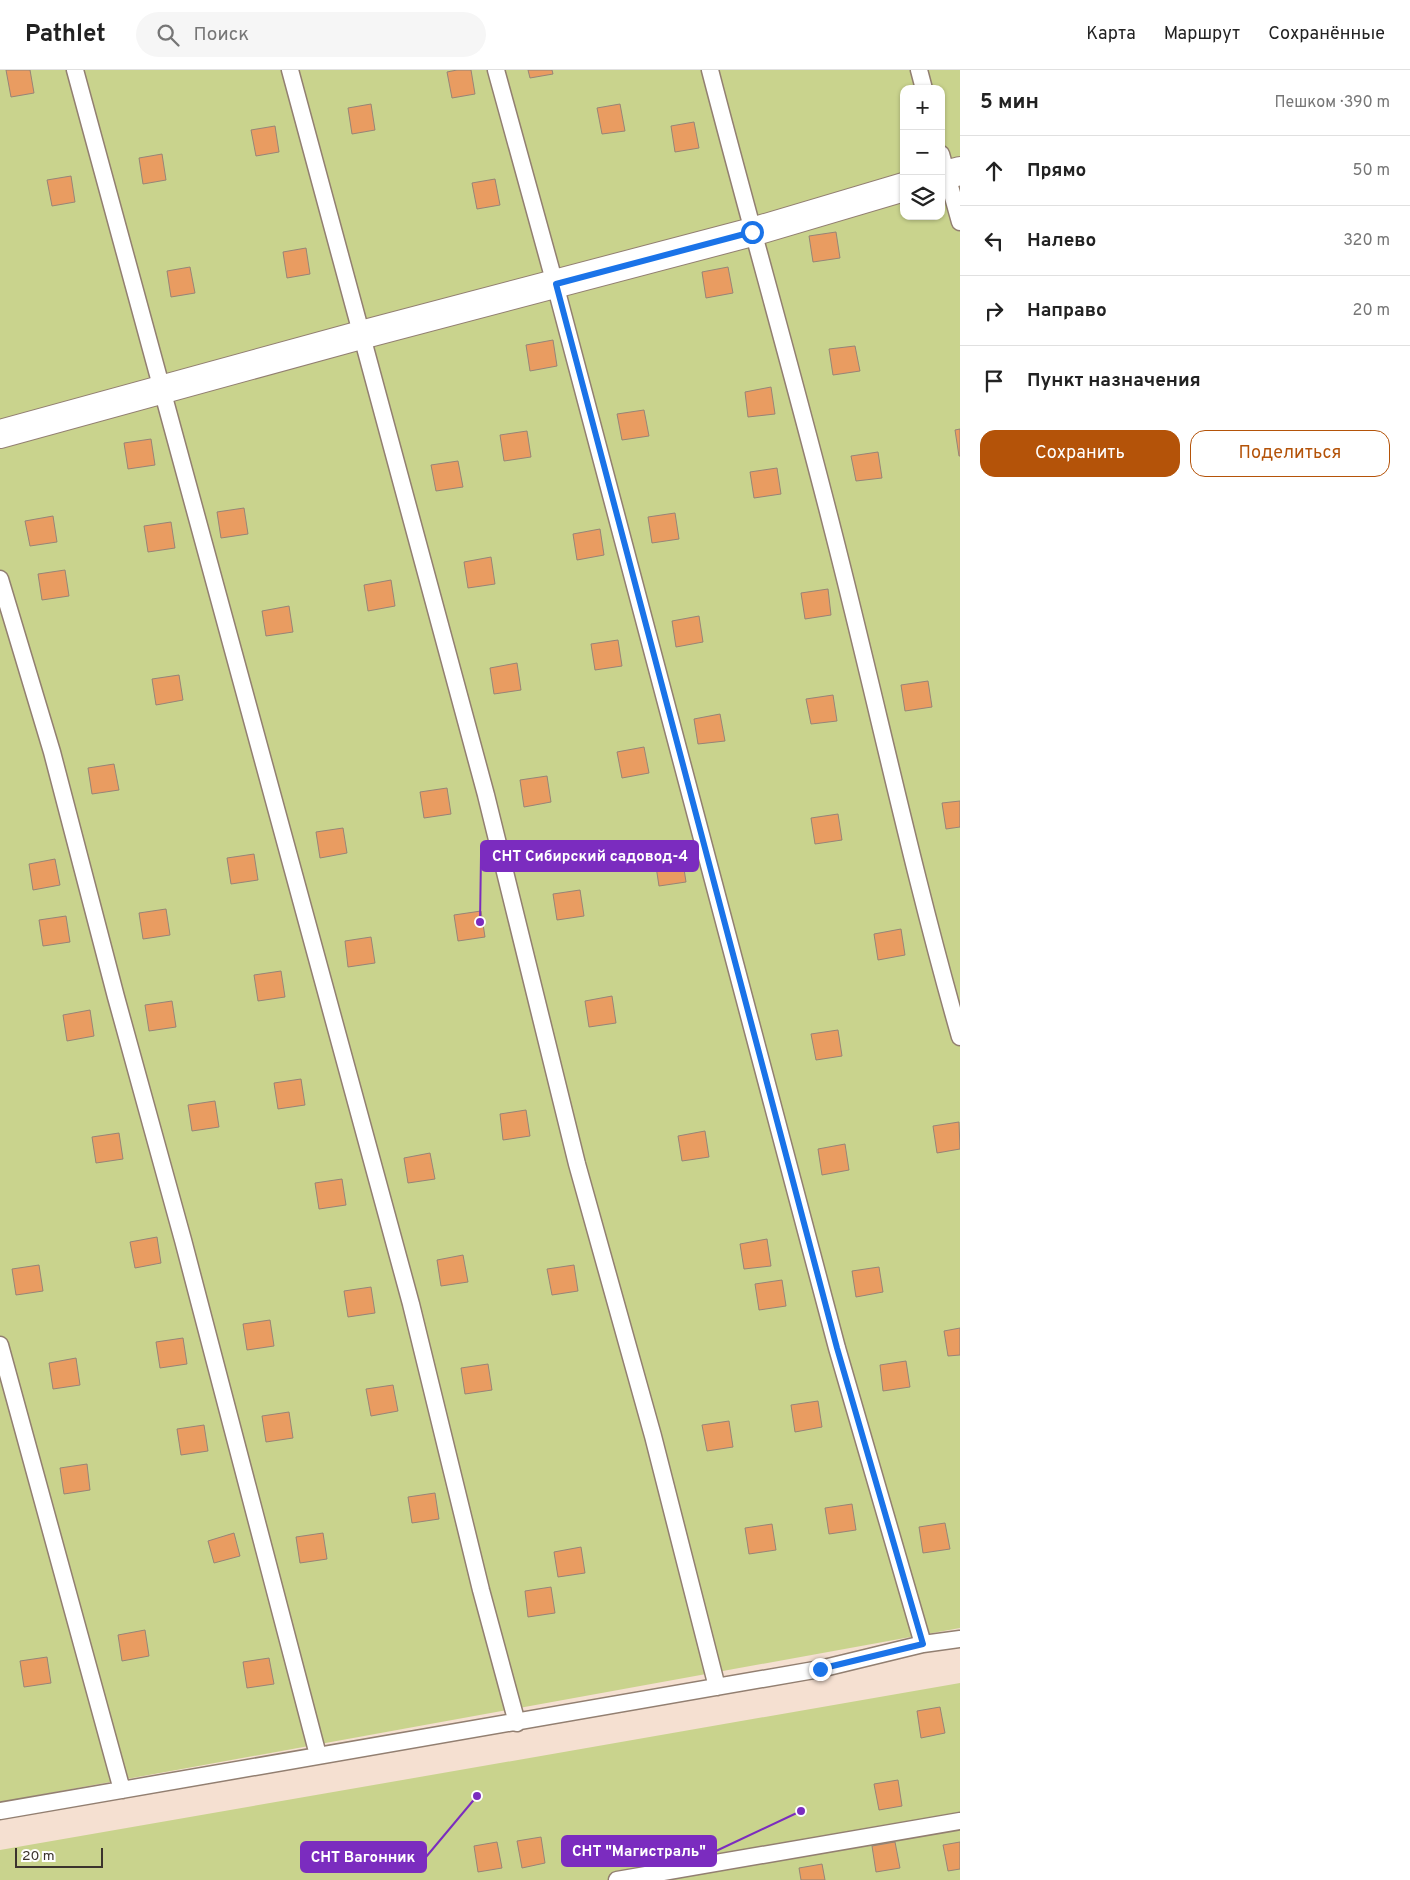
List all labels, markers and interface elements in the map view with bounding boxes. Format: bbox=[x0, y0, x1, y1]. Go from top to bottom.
search box bbox=[136, 12, 486, 57]
text: Pathlet bbox=[25, 20, 106, 50]
icon: search bbox=[154, 21, 182, 49]
text: Поиск bbox=[194, 23, 249, 47]
text: Карта bbox=[1086, 23, 1136, 46]
text: Маршрут bbox=[1164, 23, 1240, 46]
text: Сохранённые bbox=[1268, 23, 1385, 46]
map controls bbox=[900, 85, 945, 220]
button: + bbox=[900, 85, 945, 130]
text: 5 мин bbox=[980, 89, 1039, 116]
text: Пешком · 390 m bbox=[1274, 93, 1390, 113]
button: − bbox=[900, 130, 945, 175]
icon: ahead bbox=[980, 157, 1008, 185]
text: Прямо bbox=[1027, 159, 1086, 183]
text: 50 m bbox=[1353, 161, 1390, 181]
button: layers bbox=[900, 175, 945, 220]
route start bbox=[741, 221, 764, 244]
icon: left bbox=[980, 227, 1008, 255]
text: Налево bbox=[1027, 229, 1096, 253]
text: 320 m bbox=[1343, 231, 1390, 251]
icon: right bbox=[980, 297, 1008, 325]
text: Направо bbox=[1027, 299, 1107, 323]
text: 20 m bbox=[1353, 301, 1390, 321]
icon: arrive bbox=[980, 367, 1008, 395]
text: Пункт назначения bbox=[1027, 369, 1201, 393]
button: Сохранить bbox=[980, 430, 1180, 477]
button: Поделиться bbox=[1190, 430, 1390, 477]
callout: СНТ Сибирский садовод-4 bbox=[481, 841, 698, 871]
text: СНТ Сибирский садовод-4 bbox=[492, 848, 688, 867]
route end bbox=[809, 1658, 832, 1681]
callout: СНТ "Магистраль" bbox=[562, 1836, 716, 1866]
callout: СНТ Вагонник bbox=[301, 1842, 426, 1872]
text: СНТ "Магистраль" bbox=[572, 1843, 706, 1862]
scale bar bbox=[15, 1845, 102, 1868]
text: 20 m bbox=[22, 1848, 55, 1865]
text: СНТ Вагонник bbox=[311, 1849, 416, 1868]

